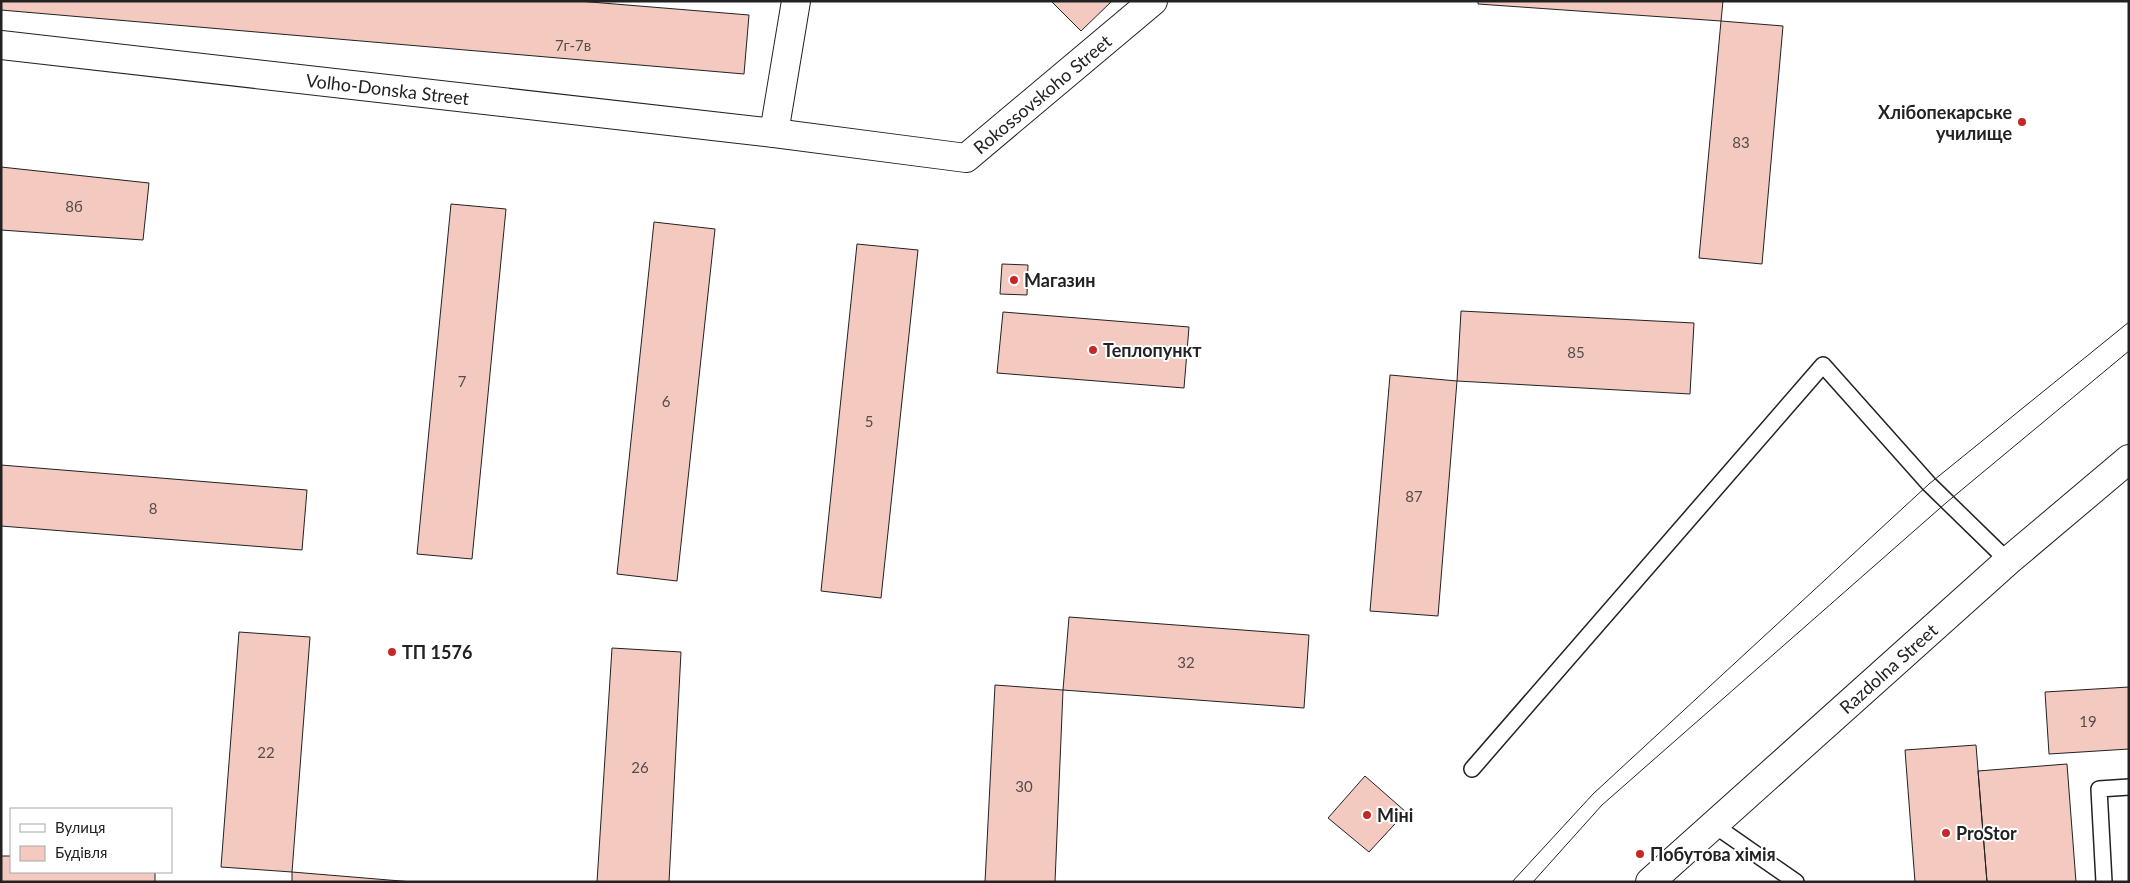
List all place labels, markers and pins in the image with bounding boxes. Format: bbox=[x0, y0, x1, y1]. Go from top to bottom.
place label: Хлібопекарське училище bbox=[1878, 101, 2012, 144]
marker: Хлібопекарське училище bbox=[2016, 116, 2028, 128]
place label: Магазин bbox=[1024, 269, 1095, 291]
marker: Магазин bbox=[1008, 274, 1020, 286]
place label: Теплопункт bbox=[1103, 339, 1202, 361]
marker: Теплопункт bbox=[1087, 344, 1099, 356]
place label: ТП 1576 bbox=[402, 641, 472, 663]
marker: ТП 1576 bbox=[386, 646, 398, 658]
place label: Міні bbox=[1377, 804, 1413, 826]
marker: Міні bbox=[1361, 809, 1373, 821]
place label: ProStor bbox=[1956, 822, 2017, 844]
marker: ProStor bbox=[1940, 827, 1952, 839]
place label: Побутова хімія bbox=[1650, 843, 1776, 865]
marker: Побутова хімія bbox=[1634, 848, 1646, 860]

